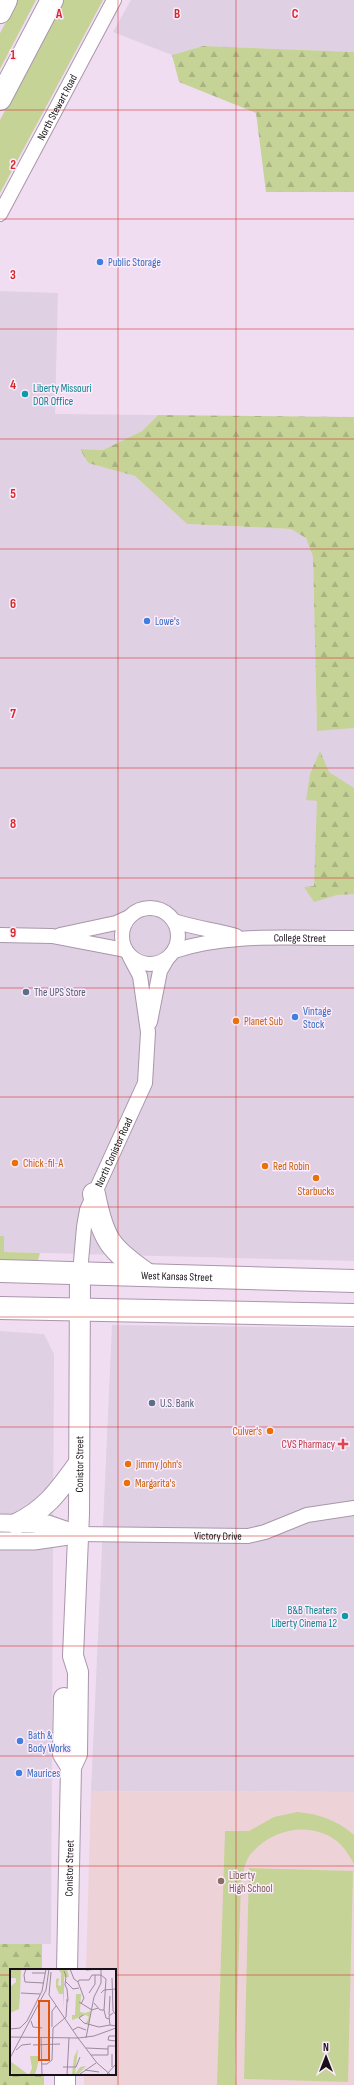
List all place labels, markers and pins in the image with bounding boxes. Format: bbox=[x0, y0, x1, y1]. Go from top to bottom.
place label: Public Storage bbox=[108, 256, 161, 269]
marker: Public Storage bbox=[95, 257, 105, 267]
place label: Liberty Missouri DOR Office bbox=[33, 382, 92, 408]
marker: Liberty Missouri DOR Office bbox=[20, 389, 30, 399]
place label: Lowe's bbox=[155, 615, 180, 628]
marker: Lowe's bbox=[142, 616, 152, 626]
place label: The UPS Store bbox=[34, 986, 86, 999]
marker: The UPS Store bbox=[21, 987, 31, 997]
place label: Vintage Stock bbox=[303, 1005, 331, 1031]
marker: Vintage Stock bbox=[290, 1012, 300, 1022]
place label: Planet Sub bbox=[244, 1015, 283, 1028]
marker: Planet Sub bbox=[231, 1016, 241, 1026]
place label: Chick-fil-A bbox=[23, 1157, 63, 1170]
marker: Chick-fil-A bbox=[10, 1158, 20, 1168]
place label: Red Robin bbox=[273, 1160, 310, 1173]
marker: Red Robin bbox=[260, 1161, 270, 1171]
marker: Starbucks bbox=[311, 1173, 321, 1183]
place label: Starbucks bbox=[298, 1185, 335, 1198]
place label: U.S. Bank bbox=[160, 1397, 195, 1410]
marker: U.S. Bank bbox=[147, 1398, 157, 1408]
place label: Culver's bbox=[233, 1425, 262, 1438]
marker: Culver's bbox=[265, 1426, 275, 1436]
place label: CVS Pharmacy bbox=[282, 1438, 336, 1451]
marker: CVS Pharmacy bbox=[338, 1439, 348, 1449]
place label: Jimmy John's bbox=[135, 1458, 182, 1471]
marker: Jimmy John's bbox=[123, 1459, 133, 1469]
place label: Margarita's bbox=[135, 1477, 176, 1490]
marker: Margarita's bbox=[122, 1478, 132, 1488]
place label: B&B Theaters Liberty Cinema 12 bbox=[271, 1604, 337, 1630]
marker: B&B Theaters Liberty Cinema 12 bbox=[340, 1611, 350, 1621]
place label: Bath & Body Works bbox=[28, 1729, 71, 1755]
marker: Bath & Body Works bbox=[15, 1736, 25, 1746]
place label: Maurices bbox=[27, 1767, 60, 1780]
marker: Maurices bbox=[14, 1768, 24, 1778]
place label: Liberty High School bbox=[229, 1869, 272, 1895]
marker: Liberty High School bbox=[216, 1876, 226, 1886]

